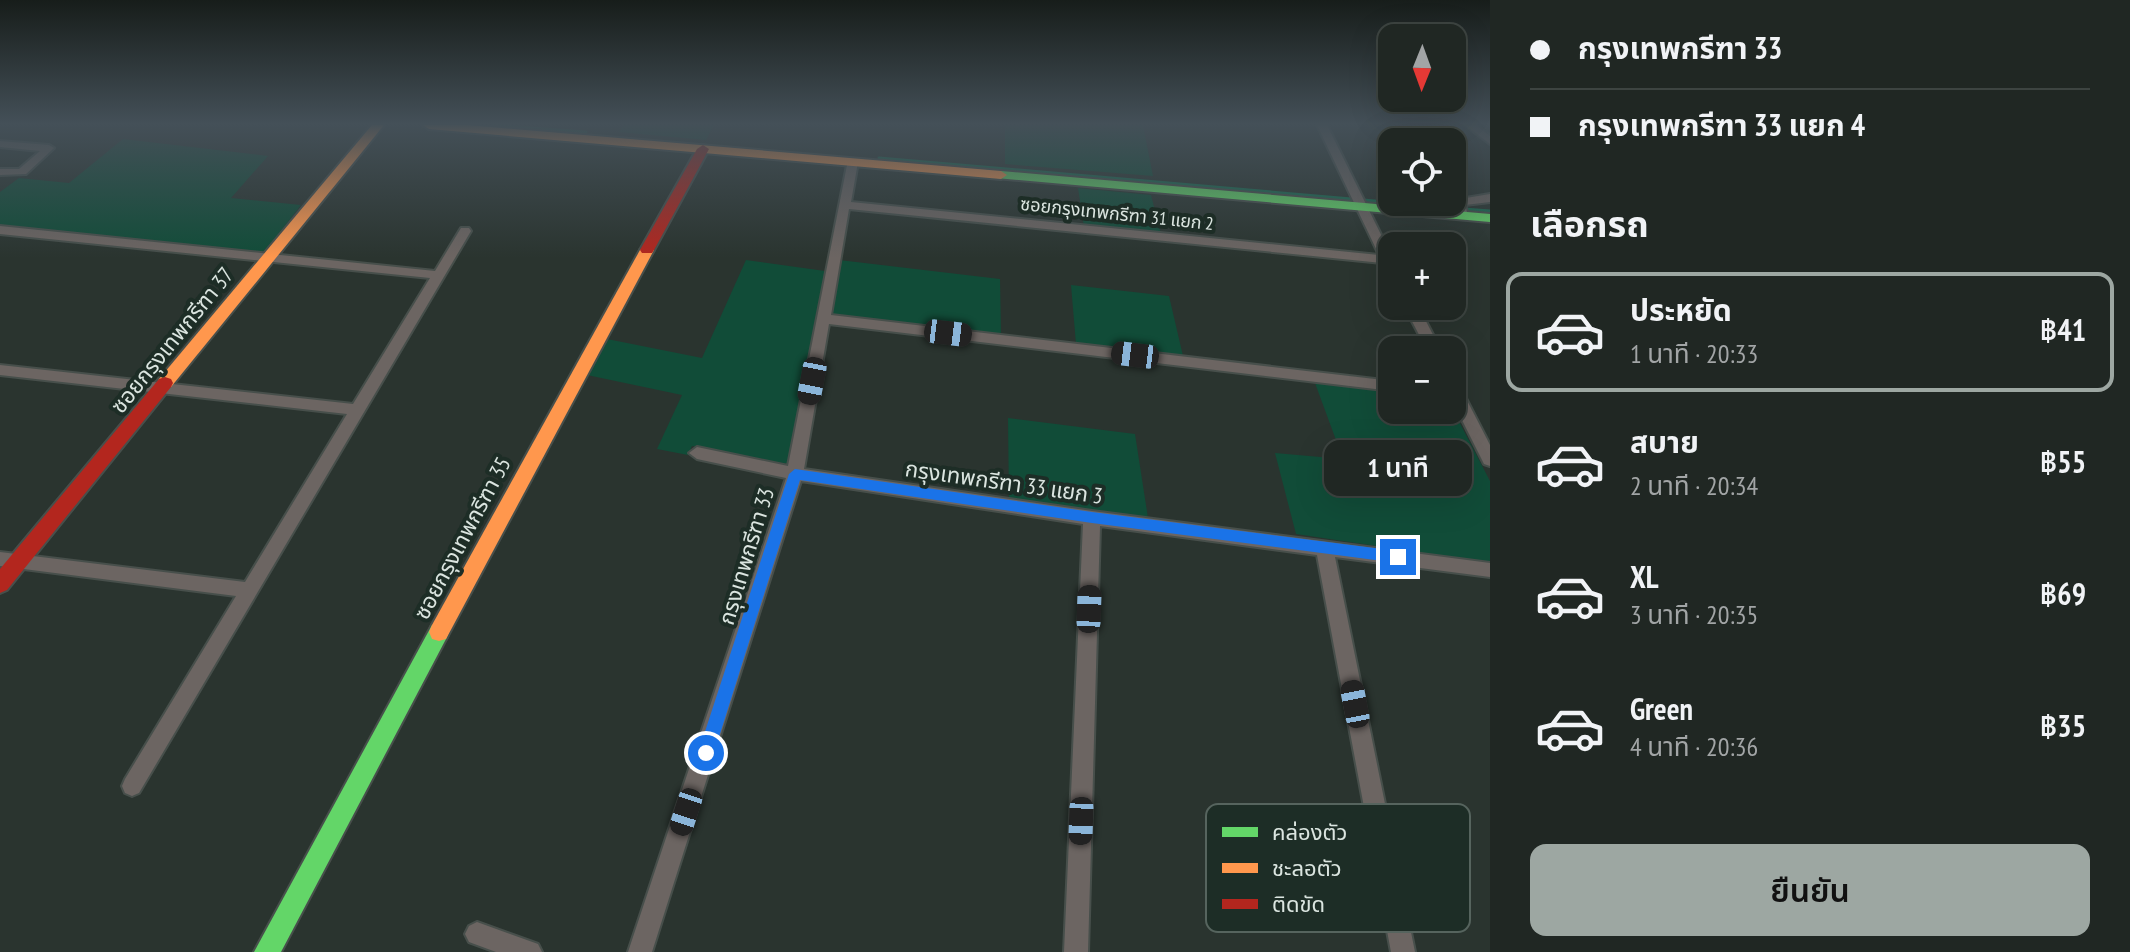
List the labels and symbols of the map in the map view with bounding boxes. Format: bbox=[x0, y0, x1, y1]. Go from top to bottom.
north arrow bbox=[1378, 24, 1466, 112]
street label: ซอยกรุงเทพกรีฑา 31 แยก 2 bbox=[1019, 192, 1215, 235]
street label: ซอยกรุงเทพกรีฑา 37 bbox=[104, 261, 240, 419]
car bbox=[923, 318, 973, 348]
car bbox=[1110, 340, 1160, 370]
car bbox=[796, 355, 828, 407]
callout: 1 นาที bbox=[1324, 441, 1472, 497]
street label: ซอยกรุงเทพกรีฑา 35 bbox=[407, 452, 517, 624]
street label: กรุงเทพกรีฑา 33 แยก 3 bbox=[903, 454, 1105, 510]
street label: กรุงเทพกรีฑา 33 bbox=[712, 484, 780, 628]
route end bbox=[1380, 539, 1416, 575]
car bbox=[1076, 585, 1102, 633]
car bbox=[1339, 678, 1371, 730]
route start bbox=[688, 735, 724, 771]
car bbox=[667, 785, 705, 839]
car bbox=[1068, 797, 1094, 845]
legend bbox=[1206, 804, 1470, 932]
text: คล่องตัว bbox=[1272, 818, 1347, 846]
text: ชะลอตัว bbox=[1272, 854, 1342, 882]
text: ติดขัด bbox=[1272, 890, 1325, 918]

